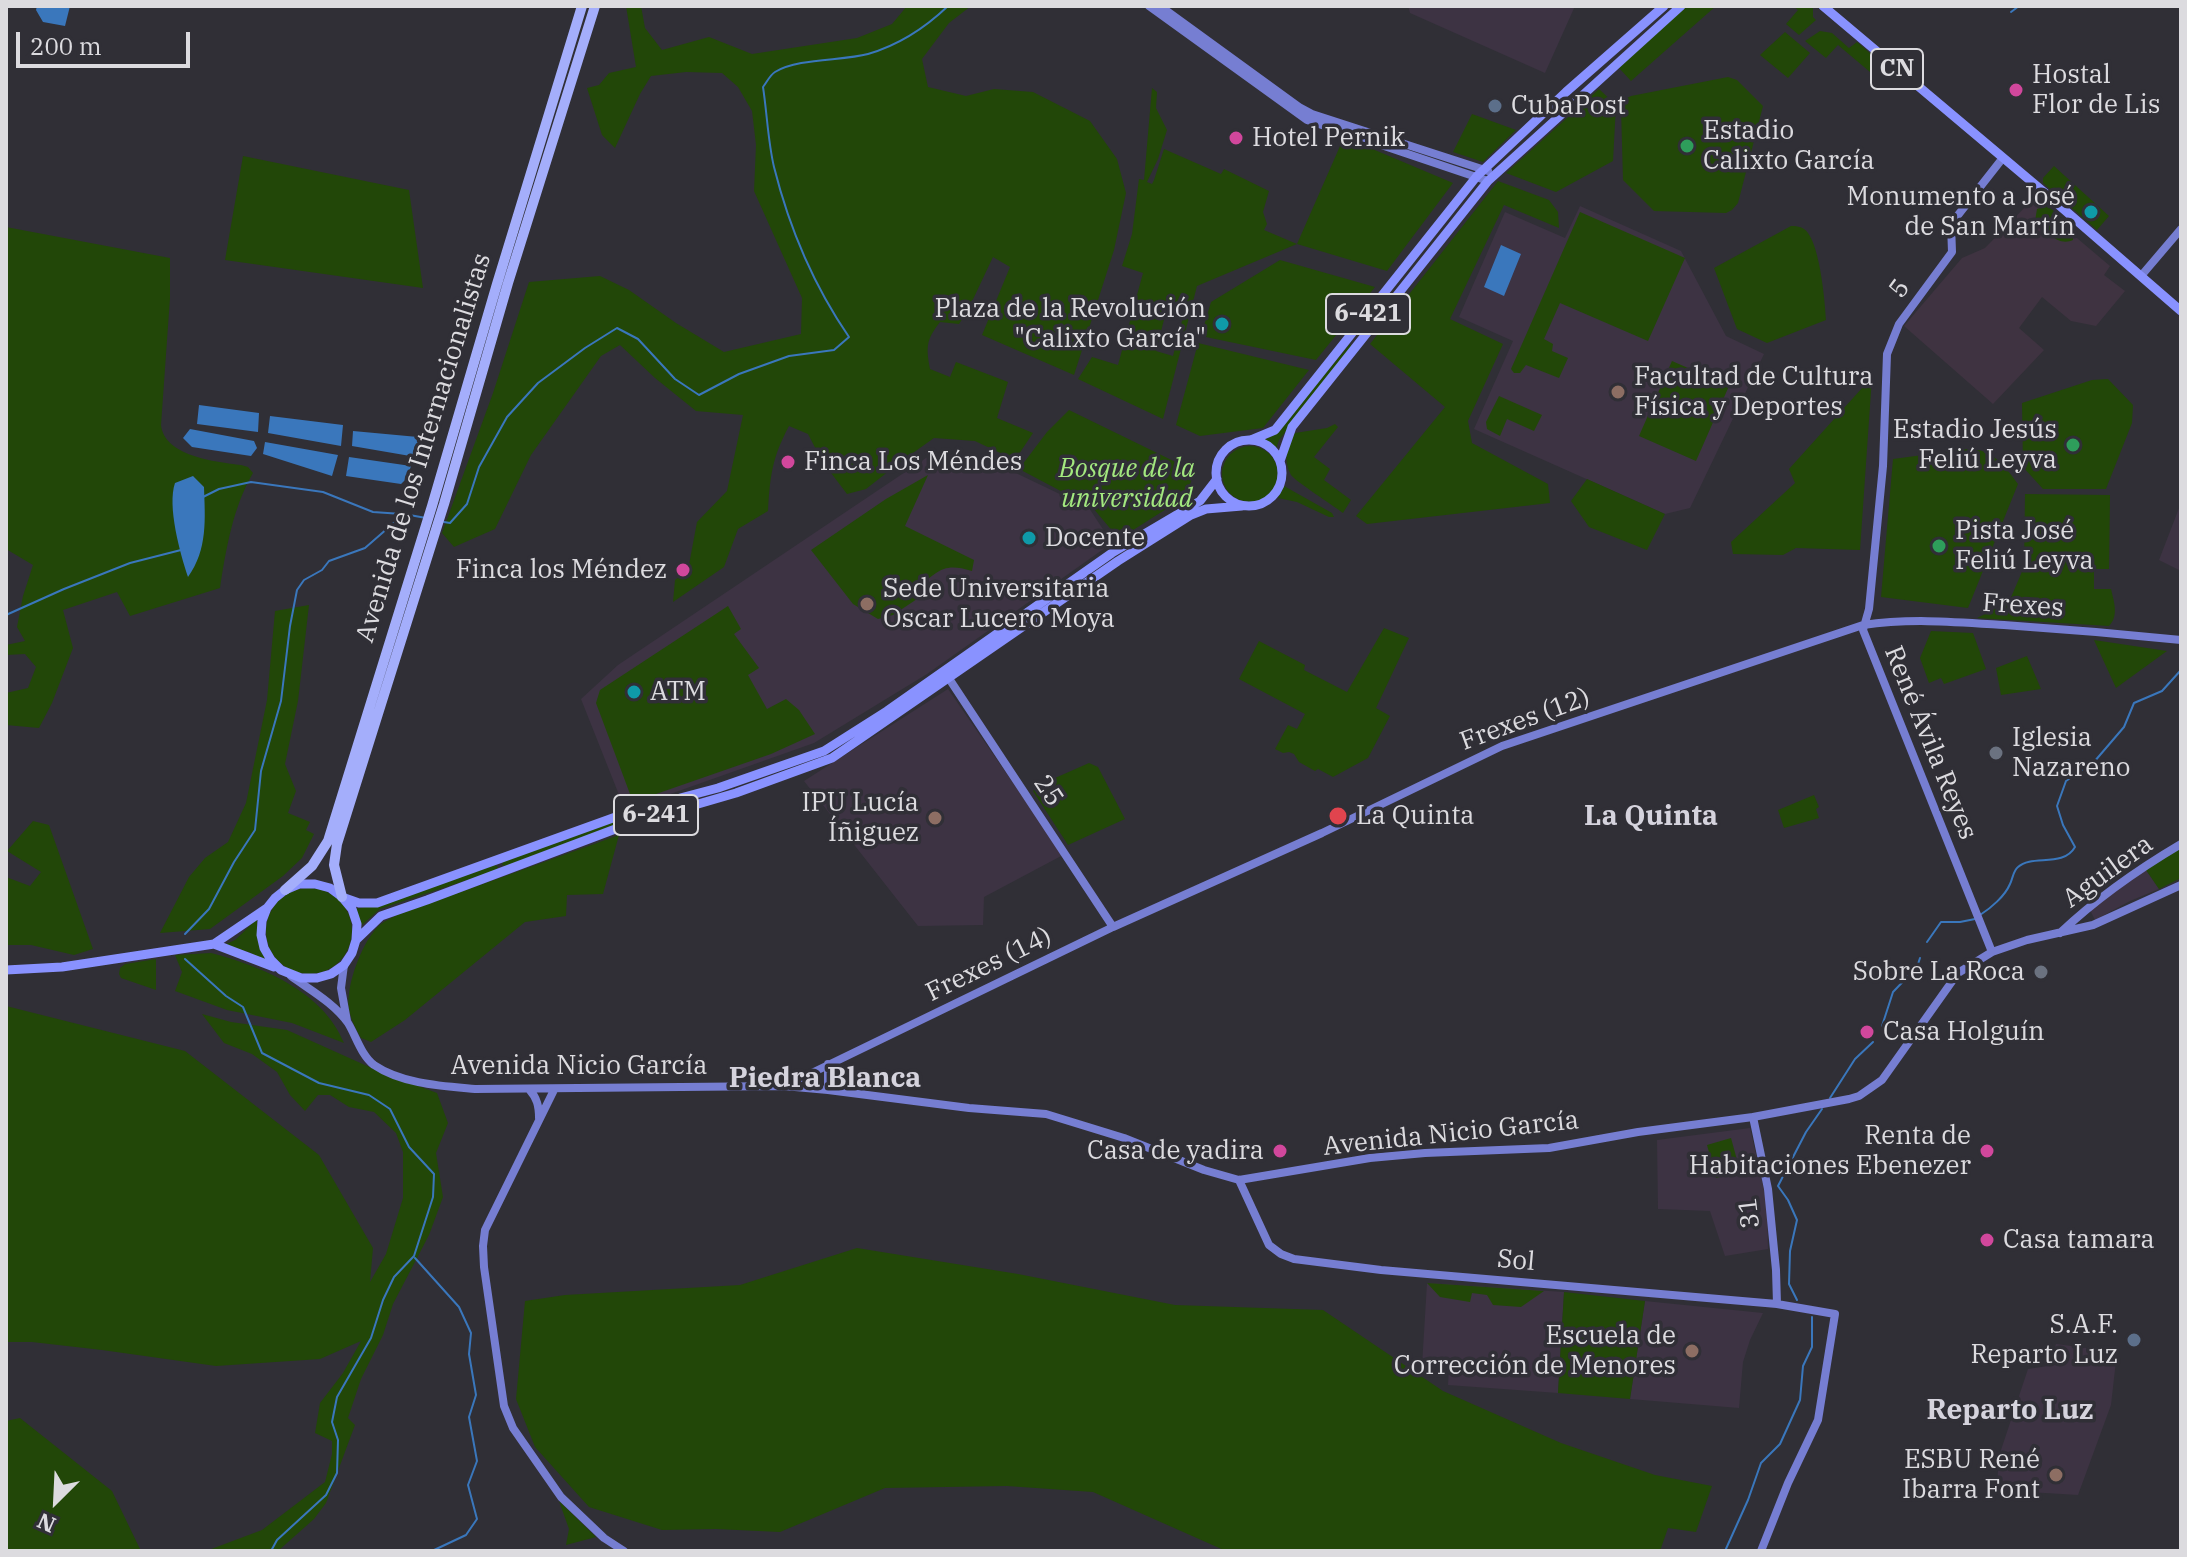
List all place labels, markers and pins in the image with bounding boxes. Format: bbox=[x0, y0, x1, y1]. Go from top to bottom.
place label: Hostal Flor de Lis bbox=[2032, 59, 2160, 120]
marker: Hostal Flor de Lis bbox=[2007, 81, 2025, 99]
place label: CubaPost bbox=[1511, 90, 1626, 122]
marker: CubaPost bbox=[1486, 97, 1504, 115]
place label: Estadio Calixto García bbox=[1703, 115, 1875, 176]
place label: Hotel Pernik bbox=[1252, 122, 1405, 154]
marker: Hotel Pernik bbox=[1227, 129, 1245, 147]
marker: Estadio Calixto García bbox=[1678, 137, 1696, 155]
place label: Monumento a José de San Martín bbox=[1847, 181, 2075, 242]
marker: Monumento a José de San Martín bbox=[2082, 203, 2100, 221]
place label: Plaza de la Revolución "Calixto García" bbox=[934, 293, 1206, 354]
marker: Plaza de la Revolución "Calixto García" bbox=[1213, 315, 1231, 333]
place label: Facultad de Cultura Física y Deportes bbox=[1634, 361, 1873, 422]
marker: Facultad de Cultura Física y Deportes bbox=[1609, 383, 1627, 401]
place label: Estadio Jesús Feliú Leyva bbox=[1893, 414, 2057, 476]
marker: Estadio Jesús Feliú Leyva bbox=[2064, 436, 2082, 454]
place label: Finca Los Méndes bbox=[804, 446, 1022, 478]
marker: Finca Los Méndes bbox=[779, 453, 797, 471]
place label: Pista José Feliú Leyva bbox=[1955, 515, 2094, 576]
place label: Docente bbox=[1045, 522, 1145, 554]
marker: Docente bbox=[1020, 529, 1038, 547]
marker: Pista José Feliú Leyva bbox=[1930, 537, 1948, 555]
place label: Finca los Méndez bbox=[456, 554, 667, 586]
marker: Finca los Méndez bbox=[674, 561, 692, 579]
place label: Sede Universitaria Oscar Lucero Moya bbox=[883, 573, 1115, 634]
marker: Sede Universitaria Oscar Lucero Moya bbox=[858, 595, 876, 613]
place label: ATM bbox=[650, 676, 706, 708]
marker: ATM bbox=[625, 683, 643, 701]
place label: Iglesia Nazareno bbox=[2012, 722, 2130, 784]
marker: Iglesia Nazareno bbox=[1987, 744, 2005, 762]
place label: IPU Lucía Íñiguez bbox=[802, 787, 919, 848]
place label: La Quinta bbox=[1356, 800, 1475, 832]
marker: La Quinta bbox=[1327, 805, 1349, 827]
marker: IPU Lucía Íñiguez bbox=[926, 809, 944, 827]
place label: Sobre La Roca bbox=[1853, 956, 2025, 988]
marker: Sobre La Roca bbox=[2032, 963, 2050, 981]
place label: Casa Holguín bbox=[1883, 1016, 2045, 1048]
marker: Casa Holguín bbox=[1858, 1023, 1876, 1041]
place label: Renta de Habitaciones Ebenezer bbox=[1689, 1120, 1971, 1182]
place label: Casa de yadira bbox=[1087, 1135, 1264, 1167]
marker: Casa de yadira bbox=[1271, 1142, 1289, 1160]
marker: Renta de Habitaciones Ebenezer bbox=[1978, 1142, 1996, 1160]
place label: Casa tamara bbox=[2003, 1224, 2155, 1256]
marker: Casa tamara bbox=[1978, 1231, 1996, 1249]
place label: S.A.F. Reparto Luz bbox=[1970, 1309, 2118, 1370]
place label: Escuela de Corrección de Menores bbox=[1394, 1320, 1676, 1382]
marker: S.A.F. Reparto Luz bbox=[2125, 1331, 2143, 1349]
marker: Escuela de Corrección de Menores bbox=[1683, 1342, 1701, 1360]
place label: ESBU René Ibarra Font bbox=[1902, 1444, 2040, 1506]
marker: ESBU René Ibarra Font bbox=[2047, 1466, 2065, 1484]

